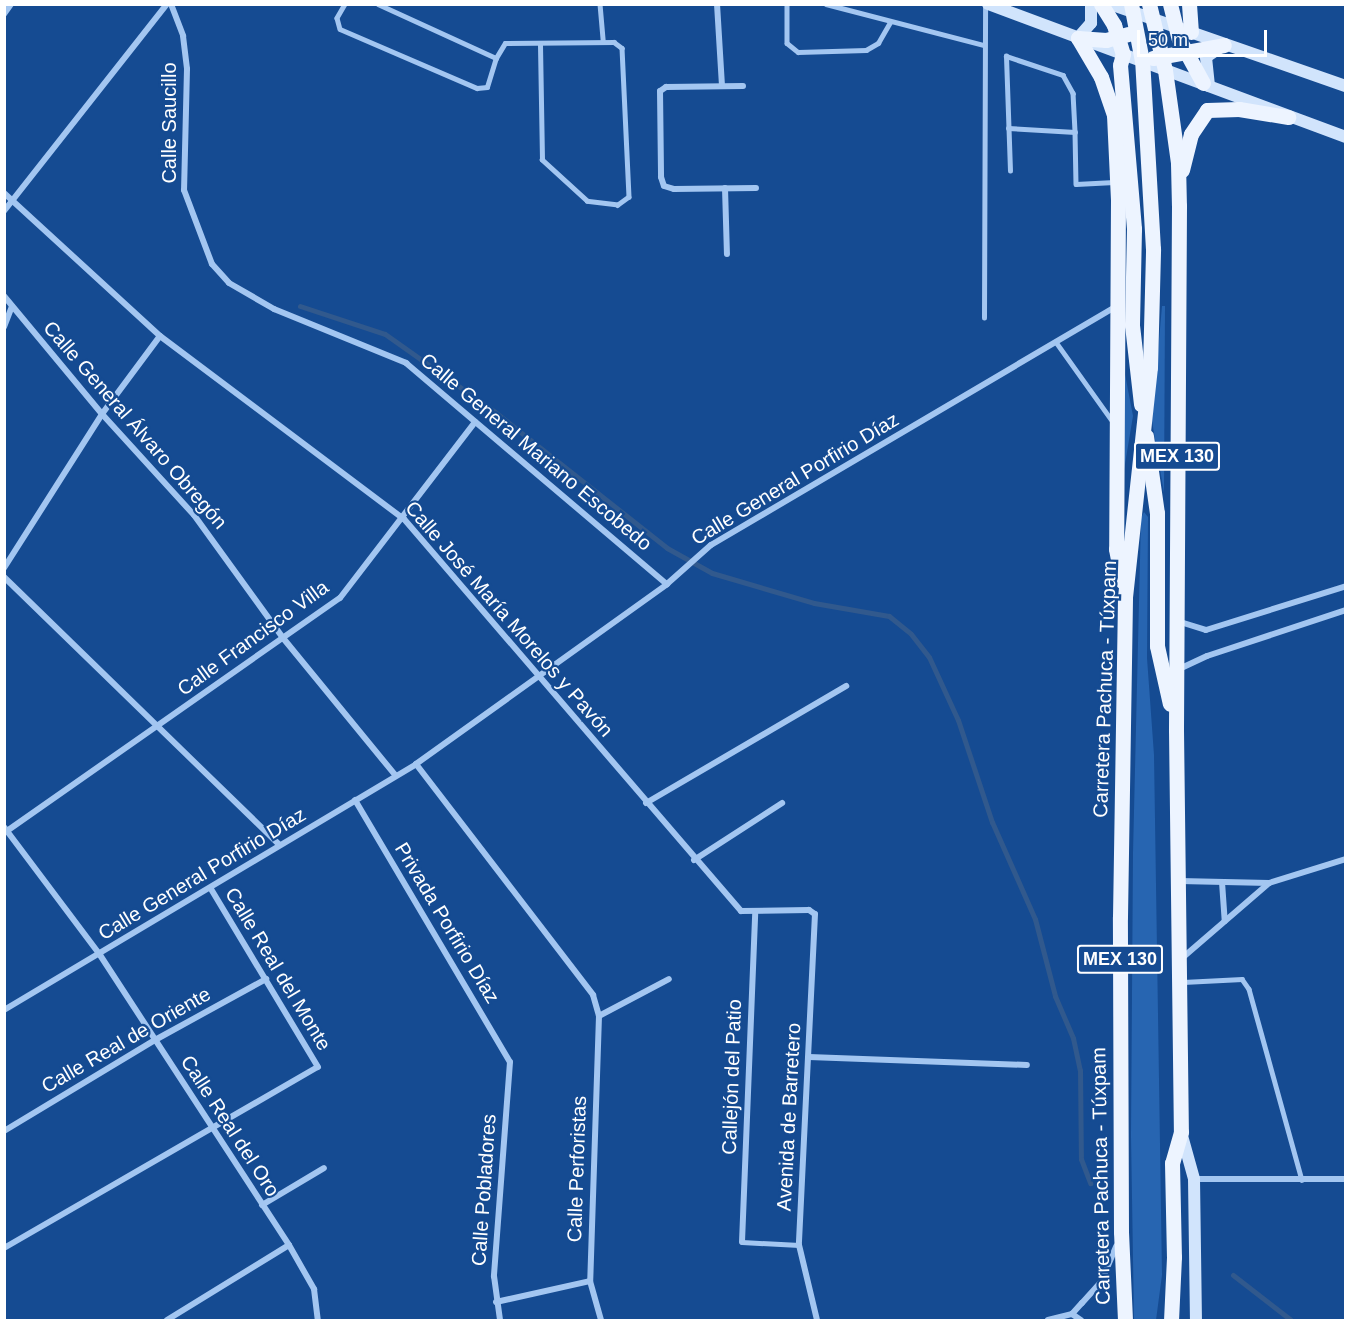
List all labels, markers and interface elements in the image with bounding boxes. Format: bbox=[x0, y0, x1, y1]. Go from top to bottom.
scale bar bbox=[1140, 18, 1270, 56]
text: 50 m bbox=[1148, 30, 1188, 50]
street label: Calle Saucillo bbox=[157, 62, 181, 184]
street label: Calle General Álvaro Obregón bbox=[38, 316, 232, 534]
street label: Calle General Mariano Escobedo bbox=[415, 348, 657, 556]
street label: Calle General Porfirio Díaz bbox=[687, 407, 903, 551]
road number: MEX 130 bbox=[1134, 441, 1220, 471]
street label: Calle José María Morelos y Pavón bbox=[400, 496, 618, 742]
street label: Carretera Pachuca - Túxpam bbox=[1089, 560, 1121, 818]
street label: Calle Francisco Villa bbox=[173, 575, 333, 701]
street label: Calle General Porfirio Díaz bbox=[94, 802, 310, 946]
street label: Privada Porfirio Díaz bbox=[389, 838, 505, 1008]
street label: Calle Real del Monte bbox=[220, 883, 336, 1055]
road number: MEX 130 bbox=[1076, 944, 1164, 974]
street label: Calle Real de Oriente bbox=[37, 982, 215, 1098]
street label: Callejón del Patio bbox=[717, 999, 747, 1155]
street label: Avenida de Barretero bbox=[772, 1022, 806, 1212]
street label: Carretera Pachuca - Túxpam bbox=[1087, 1047, 1115, 1305]
street label: Calle Real del Oro bbox=[175, 1051, 285, 1201]
street label: Calle Perforistas bbox=[562, 1095, 592, 1243]
street label: Calle Pobladores bbox=[467, 1113, 501, 1267]

